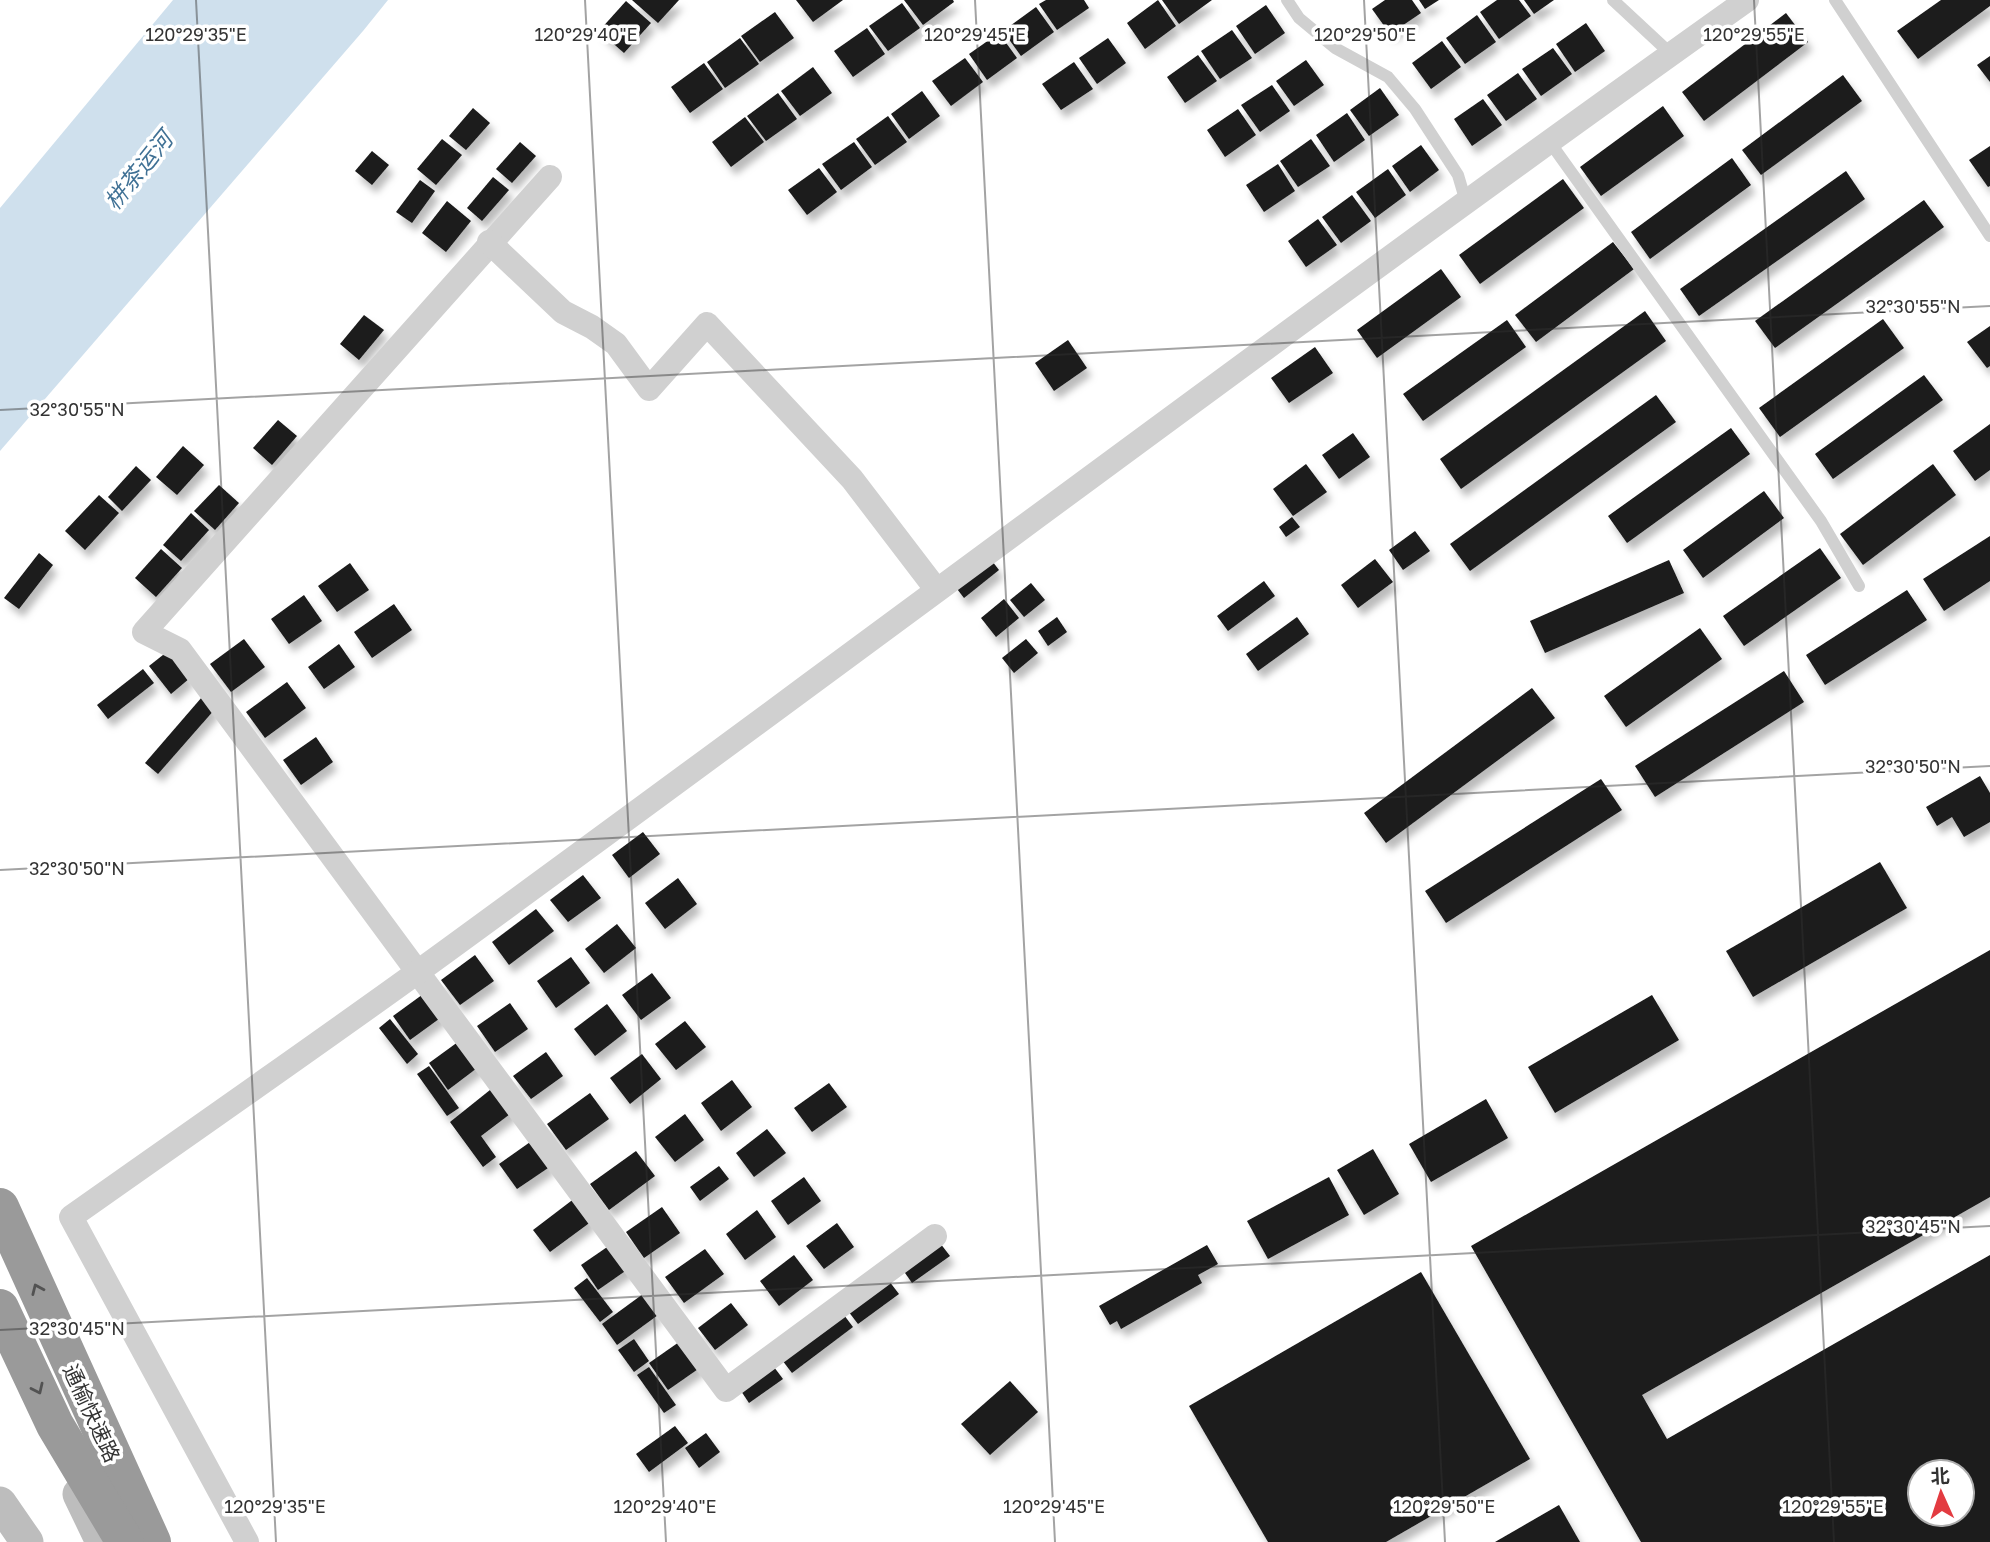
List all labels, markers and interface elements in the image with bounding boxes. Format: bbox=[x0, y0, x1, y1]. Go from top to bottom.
text: 120°29'35"E bbox=[145, 23, 247, 45]
text: 120°29'40"E bbox=[535, 23, 637, 45]
text: 120°29'45"E bbox=[924, 23, 1026, 45]
text: 120°29'50"E bbox=[1314, 23, 1416, 45]
text: 120°29'55"E bbox=[1703, 23, 1805, 45]
water label: 栟茶运河 bbox=[98, 122, 180, 215]
text: 32°30'55"N bbox=[1865, 295, 1961, 317]
text: 32°30'55"N bbox=[29, 398, 125, 420]
text: 32°30'50"N bbox=[1865, 755, 1961, 777]
text: 32°30'50"N bbox=[29, 857, 125, 879]
text: 32°30'45"N bbox=[1865, 1215, 1961, 1237]
one-way arrow bbox=[31, 1284, 45, 1296]
text: 32°30'45"N bbox=[29, 1317, 125, 1339]
street label: 通榆快速路 bbox=[58, 1360, 126, 1466]
one-way arrow bbox=[30, 1382, 44, 1394]
north arrow bbox=[1906, 1458, 1976, 1528]
text: 北 bbox=[1930, 1464, 1950, 1488]
text: 120°29'35"E bbox=[224, 1495, 326, 1517]
text: 120°29'40"E bbox=[614, 1495, 716, 1517]
text: 120°29'45"E bbox=[1003, 1495, 1105, 1517]
text: 120°29'50"E bbox=[1393, 1495, 1495, 1517]
text: 120°29'55"E bbox=[1782, 1495, 1884, 1517]

